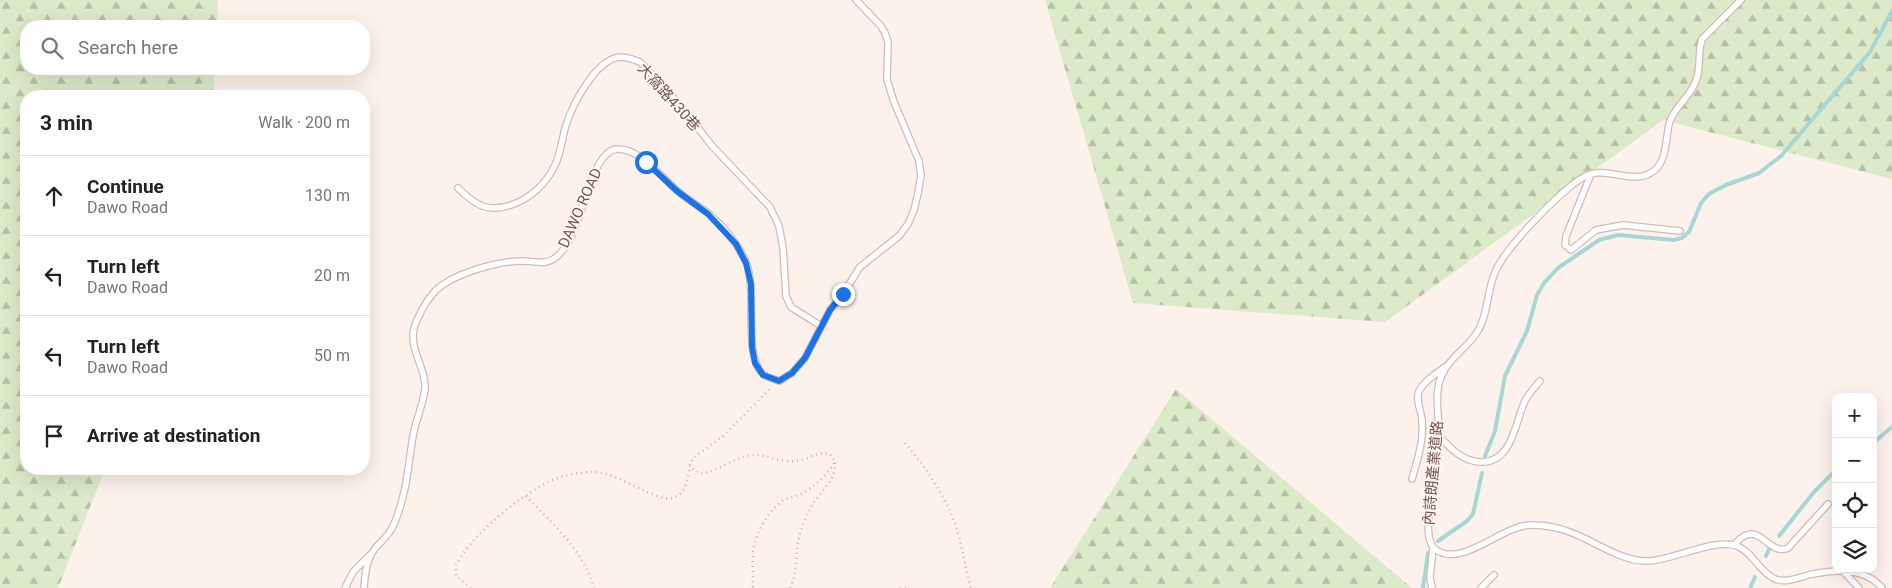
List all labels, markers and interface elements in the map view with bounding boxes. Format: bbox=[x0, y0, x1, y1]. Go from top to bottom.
search box bbox=[20, 20, 370, 75]
icon: search bbox=[38, 34, 66, 62]
text: Search here bbox=[78, 36, 178, 59]
street label: 大窩路430巷 bbox=[634, 59, 704, 135]
text: 3 min bbox=[40, 111, 93, 135]
text: Walk · 200 m bbox=[258, 113, 350, 132]
route start bbox=[635, 151, 658, 174]
street label: DAWO ROAD bbox=[554, 165, 606, 251]
text: Continue bbox=[87, 175, 164, 198]
icon: ahead bbox=[40, 182, 68, 210]
text: 130 m bbox=[305, 186, 350, 205]
text: Dawo Road bbox=[87, 198, 168, 217]
text: Turn left bbox=[87, 255, 160, 278]
icon: left bbox=[40, 262, 68, 290]
text: 20 m bbox=[314, 266, 350, 285]
text: Dawo Road bbox=[87, 278, 168, 297]
route end bbox=[832, 283, 855, 306]
text: Turn left bbox=[87, 335, 160, 358]
icon: left bbox=[40, 342, 68, 370]
text: 50 m bbox=[314, 346, 350, 365]
text: Dawo Road bbox=[87, 358, 168, 377]
map controls bbox=[1832, 393, 1877, 573]
button: + bbox=[1832, 393, 1877, 438]
street label: 內詩朗產業道路 bbox=[1419, 420, 1447, 526]
icon: arrive bbox=[40, 422, 68, 450]
text: Arrive at destination bbox=[87, 424, 260, 447]
button: − bbox=[1832, 438, 1877, 483]
button: locate bbox=[1832, 483, 1877, 528]
button: layers bbox=[1832, 528, 1877, 573]

